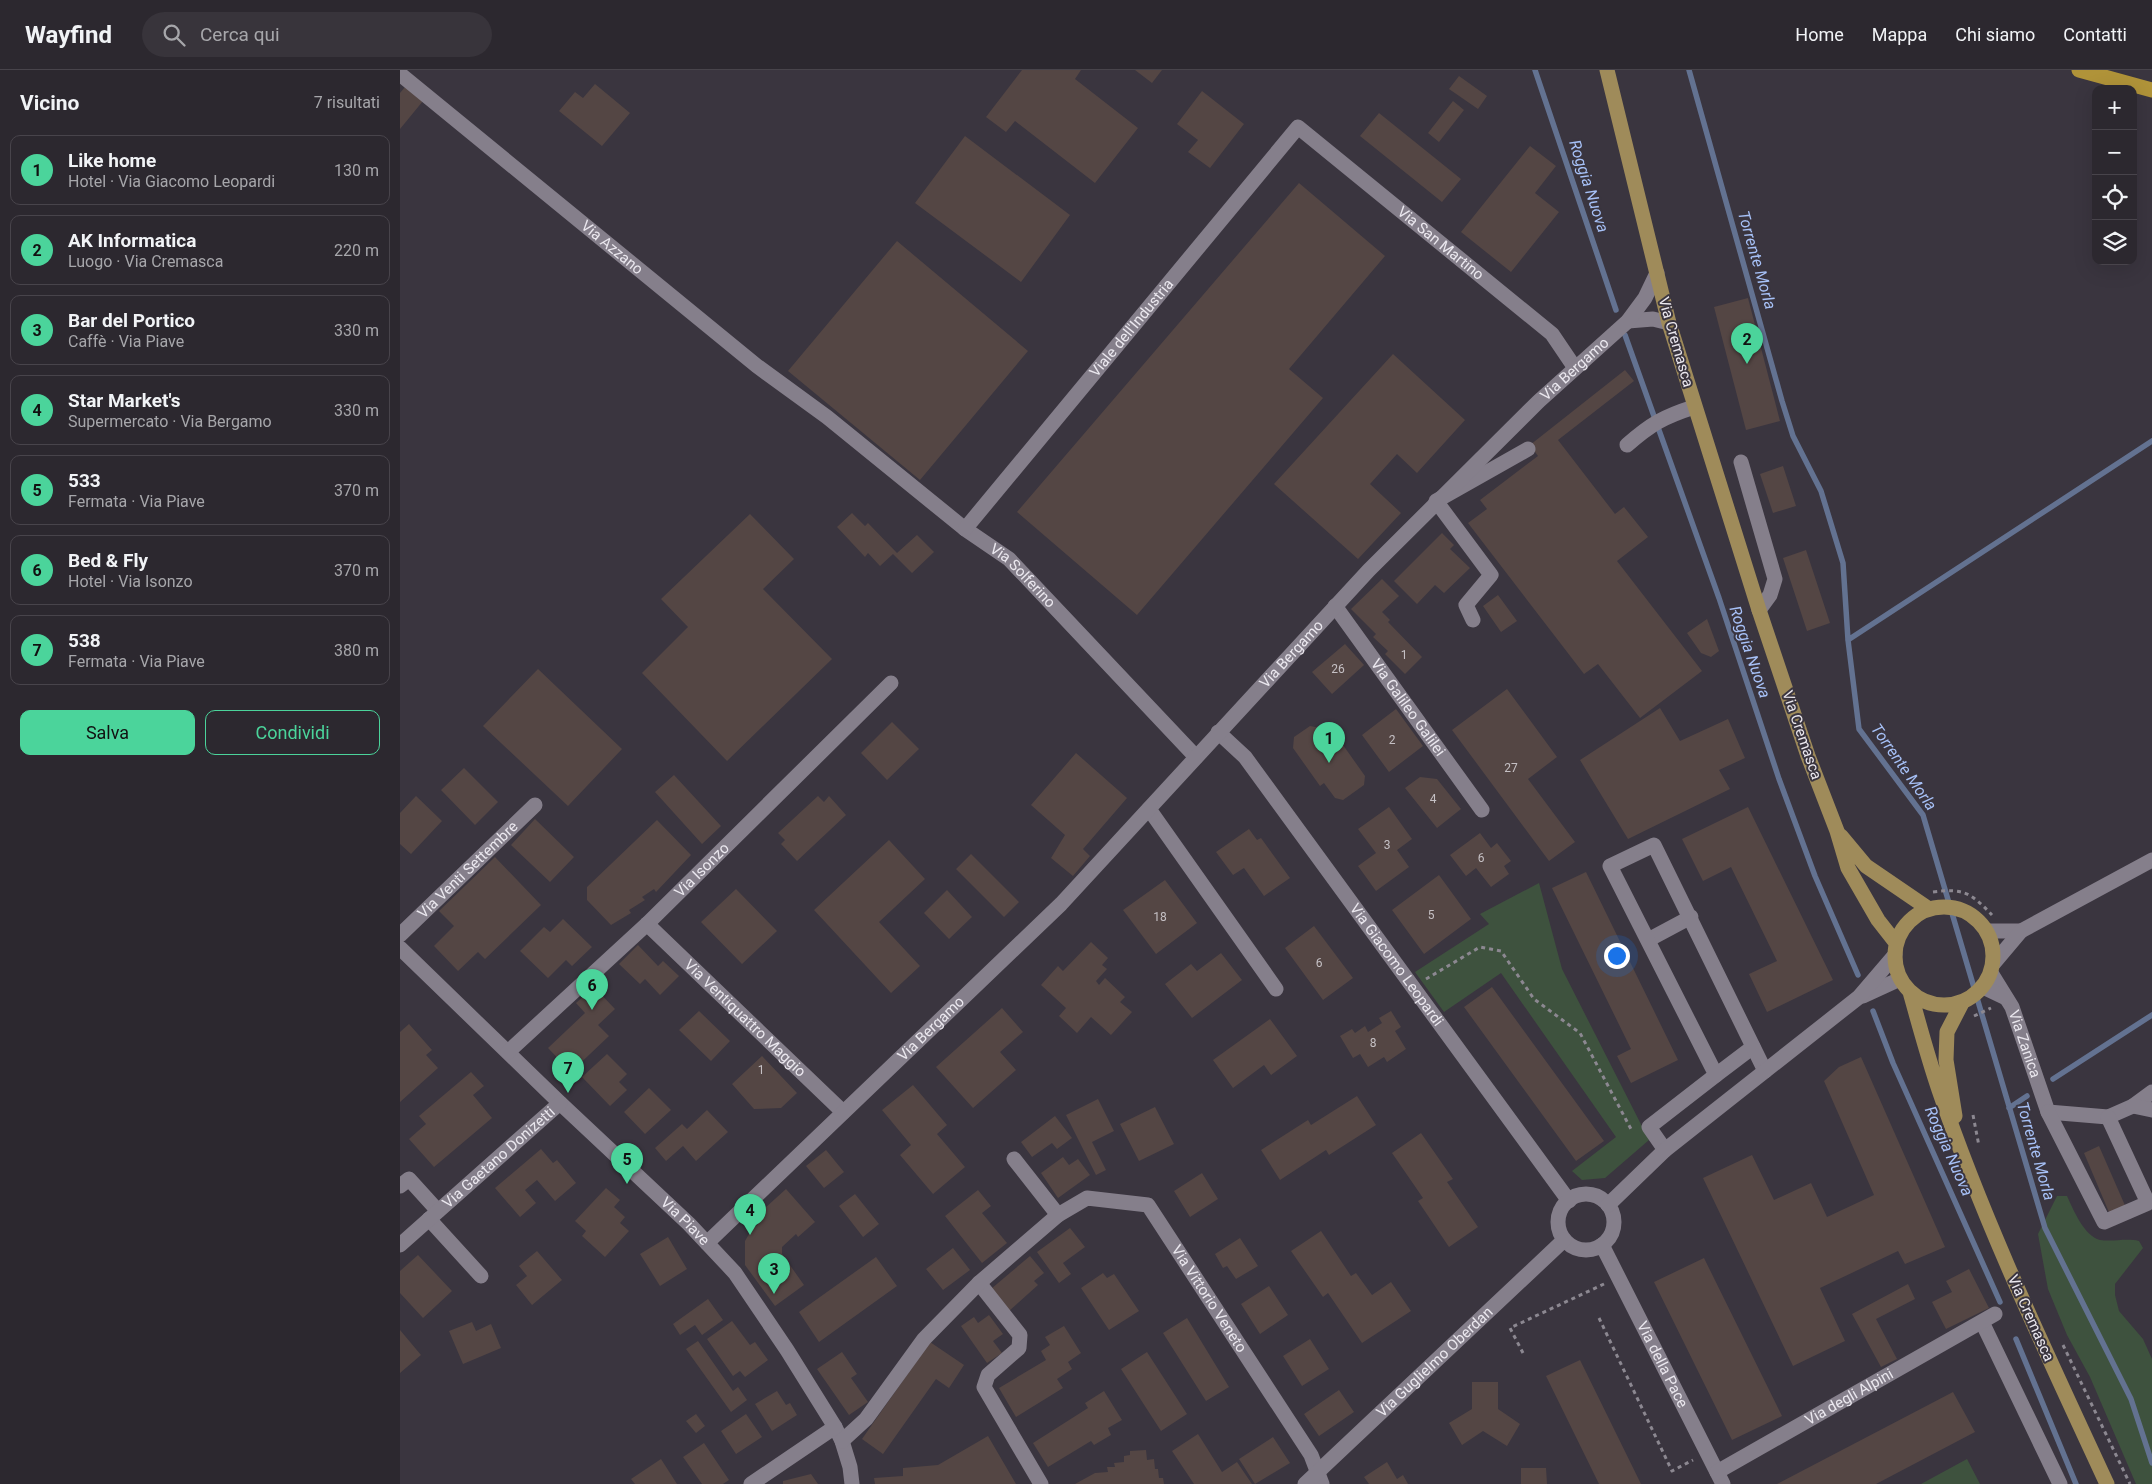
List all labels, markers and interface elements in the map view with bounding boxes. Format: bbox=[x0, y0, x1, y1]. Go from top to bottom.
search box bbox=[142, 12, 492, 57]
text: Wayfind bbox=[25, 21, 112, 49]
icon: search bbox=[160, 21, 188, 49]
text: Cerca qui bbox=[200, 23, 280, 46]
text: Home bbox=[1795, 24, 1844, 45]
text: Mappa bbox=[1872, 24, 1927, 45]
text: Chi siamo bbox=[1955, 24, 2035, 45]
text: Contatti bbox=[2063, 24, 2127, 45]
map controls bbox=[2092, 85, 2137, 265]
button: + bbox=[2092, 85, 2137, 130]
text: Vicino bbox=[20, 91, 79, 115]
text: 7 risultati bbox=[314, 93, 380, 112]
button: − bbox=[2092, 130, 2137, 175]
water label: Roggia Nuova bbox=[1565, 137, 1613, 235]
text: Like home bbox=[68, 149, 156, 172]
text: 1 bbox=[32, 161, 42, 180]
text: 130 m bbox=[334, 161, 379, 180]
text: Hotel · Via Giacomo Leopardi bbox=[68, 172, 275, 191]
button: locate bbox=[2092, 175, 2137, 220]
street label: Via San Martino bbox=[1394, 203, 1488, 284]
water label: Torrente Morla bbox=[1734, 209, 1780, 311]
street label: Via Azzano bbox=[577, 217, 647, 278]
button: layers bbox=[2092, 220, 2137, 265]
text: AK Informatica bbox=[68, 229, 196, 252]
text: 2 bbox=[32, 241, 42, 260]
text: 220 m bbox=[334, 241, 379, 260]
text: Luogo · Via Cremasca bbox=[68, 252, 223, 271]
street label: Viale dell'Industria bbox=[1086, 275, 1177, 381]
street label: Via Cremasca bbox=[1655, 295, 1697, 389]
text: Bar del Portico bbox=[68, 309, 195, 332]
text: 3 bbox=[32, 321, 42, 340]
text: 330 m bbox=[334, 321, 379, 340]
pin: 2 bbox=[1731, 323, 1763, 364]
text: Caffè · Via Piave bbox=[68, 332, 184, 351]
street label: Via Bergamo bbox=[1537, 334, 1612, 404]
text: Star Market's bbox=[68, 389, 180, 412]
text: 4 bbox=[32, 401, 42, 420]
text: 330 m bbox=[334, 401, 379, 420]
text: Supermercato · Via Bergamo bbox=[68, 412, 272, 431]
text: 533 bbox=[68, 469, 101, 492]
text: 5 bbox=[32, 481, 42, 500]
text: 370 m bbox=[334, 481, 379, 500]
text: Fermata · Via Piave bbox=[68, 492, 205, 511]
street label: Via Solferino bbox=[986, 540, 1059, 611]
text: Bed & Fly bbox=[68, 549, 148, 572]
text: 6 bbox=[32, 561, 42, 580]
text: 370 m bbox=[334, 561, 379, 580]
text: Hotel · Via Isonzo bbox=[68, 572, 193, 591]
water label: Roggia Nuova bbox=[1725, 603, 1775, 701]
street label: Via Bergamo bbox=[1256, 617, 1327, 692]
text: 538 bbox=[68, 629, 101, 652]
text: 7 bbox=[32, 641, 42, 660]
text: 380 m bbox=[334, 641, 379, 660]
house number: 1 bbox=[1401, 648, 1407, 662]
text: Fermata · Via Piave bbox=[68, 652, 205, 671]
street label: Via Galileo Galilei bbox=[1367, 655, 1449, 760]
house number: 26 bbox=[1331, 662, 1345, 676]
street label: Via Cremasca bbox=[1778, 688, 1826, 782]
button: Salva bbox=[20, 710, 195, 755]
button: Condividi bbox=[205, 710, 380, 755]
water label: Torrente Morla bbox=[1867, 720, 1941, 814]
pin: 1 bbox=[1313, 722, 1345, 763]
house number: 2 bbox=[1389, 733, 1396, 747]
house number: 27 bbox=[1504, 761, 1518, 775]
house number: 4 bbox=[1430, 792, 1437, 806]
street label: Via Venti Settembre bbox=[414, 817, 522, 922]
house number: 3 bbox=[1384, 838, 1390, 852]
street label: Via Isonzo bbox=[671, 839, 733, 901]
house number: 6 bbox=[1478, 851, 1485, 865]
street label: Via Giacomo Leopardi bbox=[1346, 900, 1447, 1030]
house number: 5 bbox=[1428, 908, 1435, 922]
house number: 18 bbox=[1153, 910, 1167, 924]
your location bbox=[1604, 943, 1630, 969]
street label: Via Ventiquattro Maggio bbox=[681, 956, 810, 1081]
house number: 6 bbox=[1316, 956, 1323, 970]
pin: 6 bbox=[576, 969, 608, 1010]
street label: Via Bergamo bbox=[894, 992, 968, 1065]
street label: Via Zanica bbox=[2005, 1008, 2045, 1080]
house number: 8 bbox=[1370, 1036, 1377, 1050]
pin: 7 bbox=[552, 1052, 584, 1093]
house number: 1 bbox=[758, 1063, 764, 1077]
water label: Torrente Morla bbox=[2013, 1100, 2059, 1202]
street label: Via Gaetano Donizetti bbox=[439, 1103, 559, 1212]
water label: Roggia Nuova bbox=[1921, 1103, 1977, 1199]
pin: 5 bbox=[611, 1143, 643, 1184]
street label: Via Piave bbox=[657, 1193, 713, 1249]
pin: 4 bbox=[734, 1194, 766, 1235]
street label: Via Vittorio Veneto bbox=[1168, 1242, 1251, 1356]
pin: 3 bbox=[758, 1253, 790, 1294]
street label: Via Cremasca bbox=[2004, 1272, 2058, 1364]
street label: Via Guglielmo Oberdan bbox=[1373, 1303, 1496, 1421]
street label: Via della Pace bbox=[1633, 1318, 1692, 1411]
street label: Via degli Alpini bbox=[1802, 1365, 1896, 1429]

